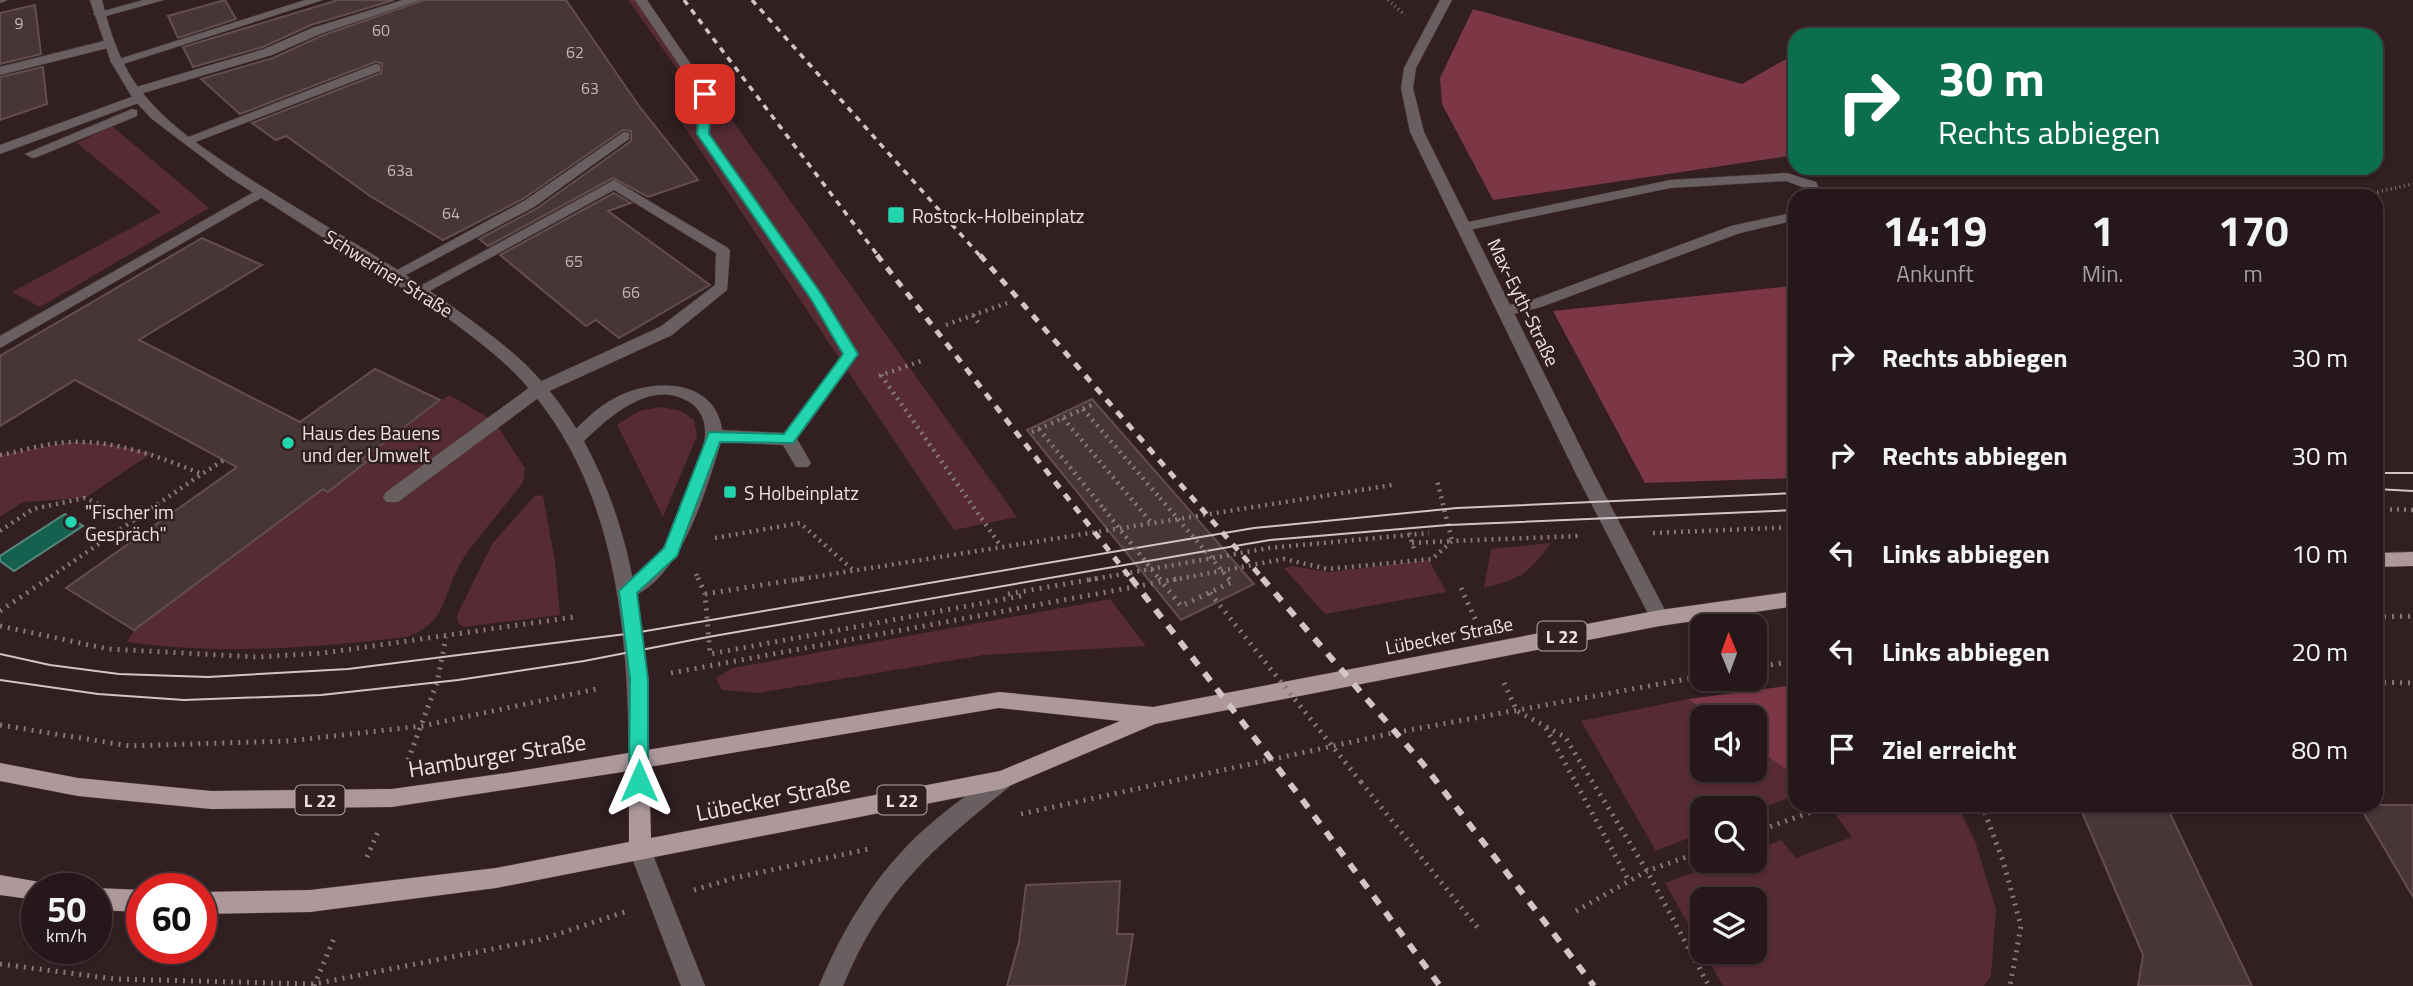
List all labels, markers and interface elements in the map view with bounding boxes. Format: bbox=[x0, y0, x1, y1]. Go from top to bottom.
house number: 9 bbox=[15, 11, 24, 35]
house number: 60 bbox=[372, 18, 390, 42]
house number: 62 bbox=[566, 40, 584, 64]
text: 30 m bbox=[1938, 40, 2045, 115]
icon: right bbox=[1823, 56, 1914, 147]
pin bbox=[675, 64, 735, 124]
icon: arrive bbox=[686, 75, 724, 113]
house number: 63 bbox=[581, 76, 599, 100]
text: Rechts abbiegen bbox=[1938, 108, 2160, 156]
house number: 63a bbox=[387, 158, 413, 182]
text: 14:19 bbox=[1882, 198, 1987, 262]
text: 1 bbox=[2091, 198, 2114, 262]
text: 170 bbox=[2218, 198, 2289, 262]
house number: 64 bbox=[442, 201, 460, 225]
place label: Rostock-Holbeinplatz bbox=[912, 201, 1084, 230]
marker: Rostock-Holbeinplatz bbox=[886, 205, 906, 225]
street label: Schweriner Straße bbox=[319, 222, 459, 324]
street label: Max-Eyth-Straße bbox=[1480, 233, 1568, 371]
house number: 65 bbox=[565, 249, 583, 273]
text: Ankunft bbox=[1896, 256, 1974, 291]
text: Min. bbox=[2082, 256, 2123, 291]
text: m bbox=[2244, 256, 2263, 291]
house number: 66 bbox=[622, 280, 640, 304]
icon: right bbox=[1823, 338, 1861, 376]
text: Rechts abbiegen bbox=[1882, 338, 2068, 377]
text: 30 m bbox=[2291, 338, 2348, 377]
place label: Haus des Bauens und der Umwelt bbox=[302, 418, 440, 469]
marker: Haus des Bauens und der Umwelt bbox=[280, 435, 296, 451]
icon: right bbox=[1823, 436, 1861, 474]
text: Rechts abbiegen bbox=[1882, 436, 2068, 475]
text: 30 m bbox=[2291, 436, 2348, 475]
place label: S Holbeinplatz bbox=[744, 478, 859, 507]
marker: S Holbeinplatz bbox=[722, 484, 738, 500]
place label: "Fischer im Gespräch" bbox=[85, 497, 174, 548]
marker: "Fischer im Gespräch" bbox=[63, 514, 79, 530]
icon: left bbox=[1823, 534, 1861, 572]
text: Links abbiegen bbox=[1882, 534, 2050, 573]
text: 10 m bbox=[2291, 534, 2348, 573]
street label: Lübecker Straße bbox=[1383, 608, 1515, 662]
north arrow bbox=[1690, 614, 1768, 691]
map controls bbox=[1690, 614, 1767, 964]
road number: L 22 bbox=[1538, 622, 1586, 650]
icon: left bbox=[1823, 632, 1861, 670]
text: Links abbiegen bbox=[1882, 632, 2050, 671]
text: 20 m bbox=[2291, 632, 2348, 671]
button: sound bbox=[1690, 705, 1767, 782]
street label: Hamburger Straße bbox=[406, 724, 588, 786]
icon: arrive bbox=[1823, 730, 1861, 768]
text: Ziel erreicht bbox=[1882, 730, 2017, 769]
text: 80 m bbox=[2291, 730, 2348, 769]
position arrow bbox=[602, 744, 676, 818]
street label: Lübecker Straße bbox=[693, 766, 853, 830]
road number: L 22 bbox=[296, 786, 344, 814]
road number: L 22 bbox=[878, 786, 926, 814]
button: search bbox=[1690, 796, 1767, 873]
speed limit sign: 60 bbox=[126, 873, 217, 964]
text: 50 bbox=[47, 882, 86, 936]
button: layers bbox=[1690, 887, 1767, 964]
text: km/h bbox=[46, 922, 87, 949]

